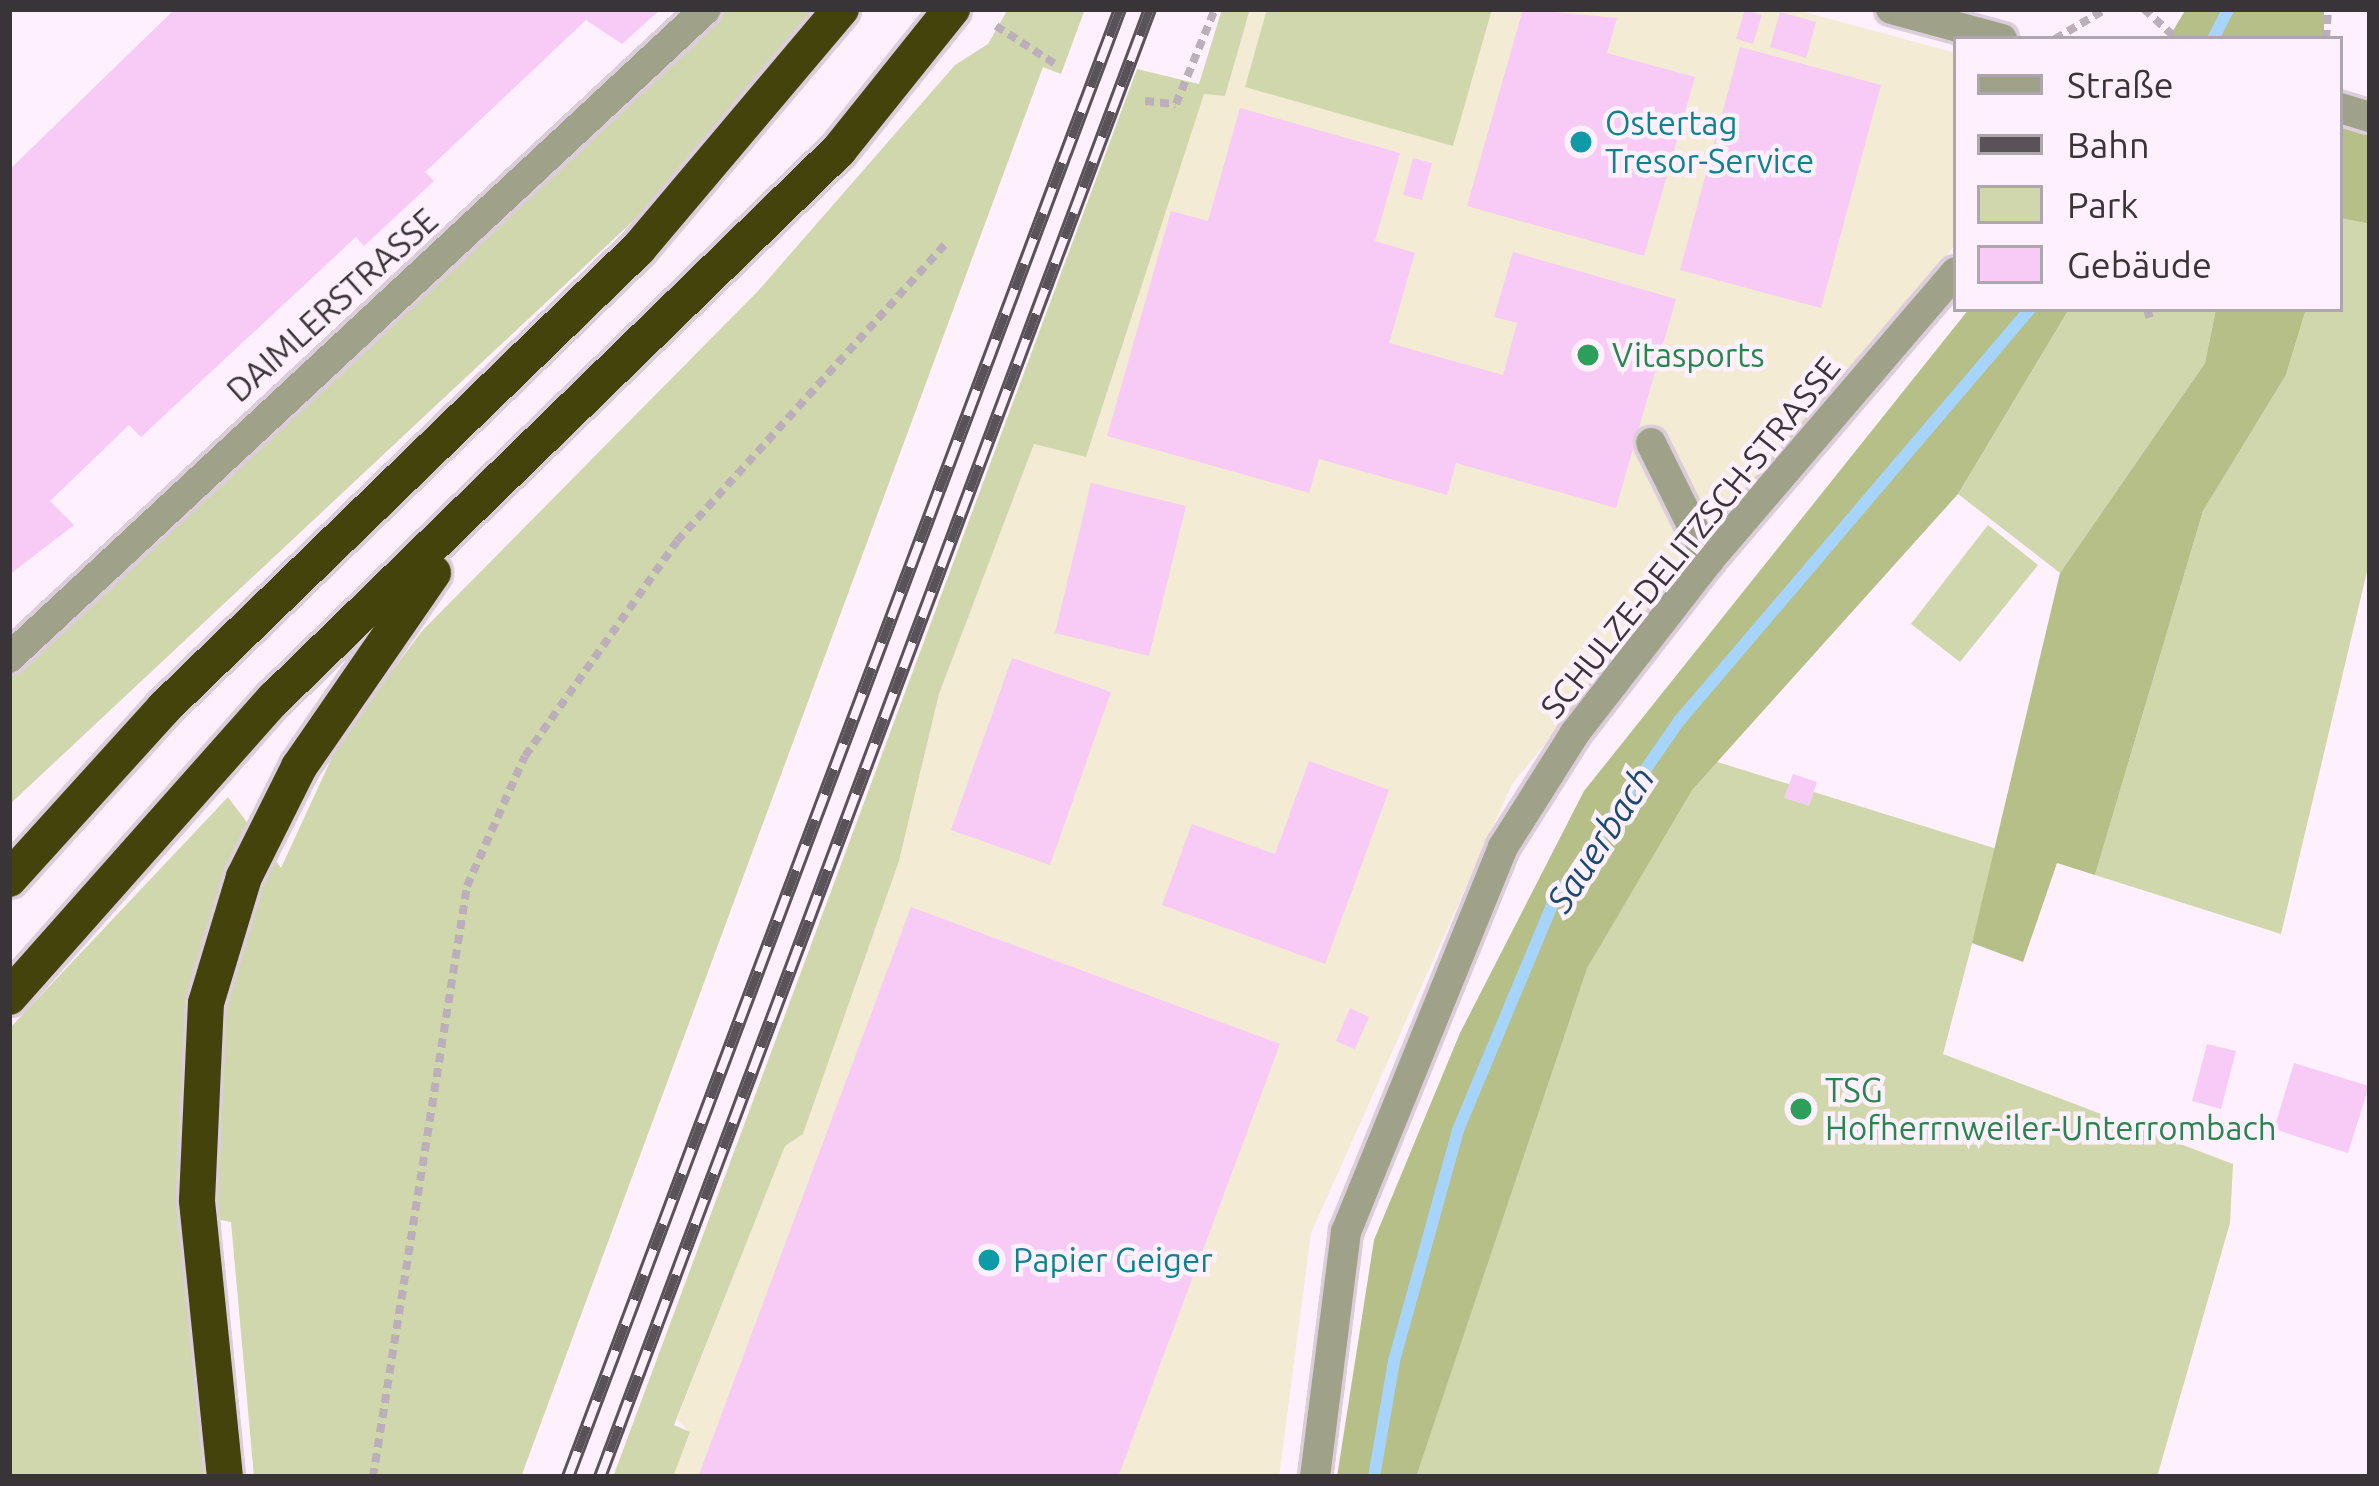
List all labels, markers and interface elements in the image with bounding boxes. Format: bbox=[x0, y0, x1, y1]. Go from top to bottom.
legend bbox=[1953, 36, 2343, 312]
text: Straße bbox=[2067, 64, 2174, 105]
place label: Ostertag Tresor-Service bbox=[1605, 103, 1814, 181]
text: Bahn bbox=[2067, 124, 2149, 165]
marker: Ostertag Tresor-Service bbox=[1568, 129, 1594, 155]
text: Park bbox=[2067, 184, 2139, 225]
street label: DAIMLERSTRASSE bbox=[219, 200, 445, 410]
text: Gebäude bbox=[2067, 244, 2212, 285]
place label: Vitasports bbox=[1612, 335, 1765, 375]
marker: Vitasports bbox=[1575, 342, 1601, 368]
street label: SCHULZE-DELITZSCH-STRASSE bbox=[1532, 348, 1848, 726]
water label: Sauerbach bbox=[1537, 758, 1663, 920]
place label: TSG Hofherrnweiler-Unterrombach bbox=[1825, 1070, 2277, 1148]
marker: TSG Hofherrnweiler-Unterrombach bbox=[1788, 1096, 1814, 1122]
place label: Papier Geiger bbox=[1013, 1240, 1213, 1280]
marker: Papier Geiger bbox=[976, 1247, 1002, 1273]

